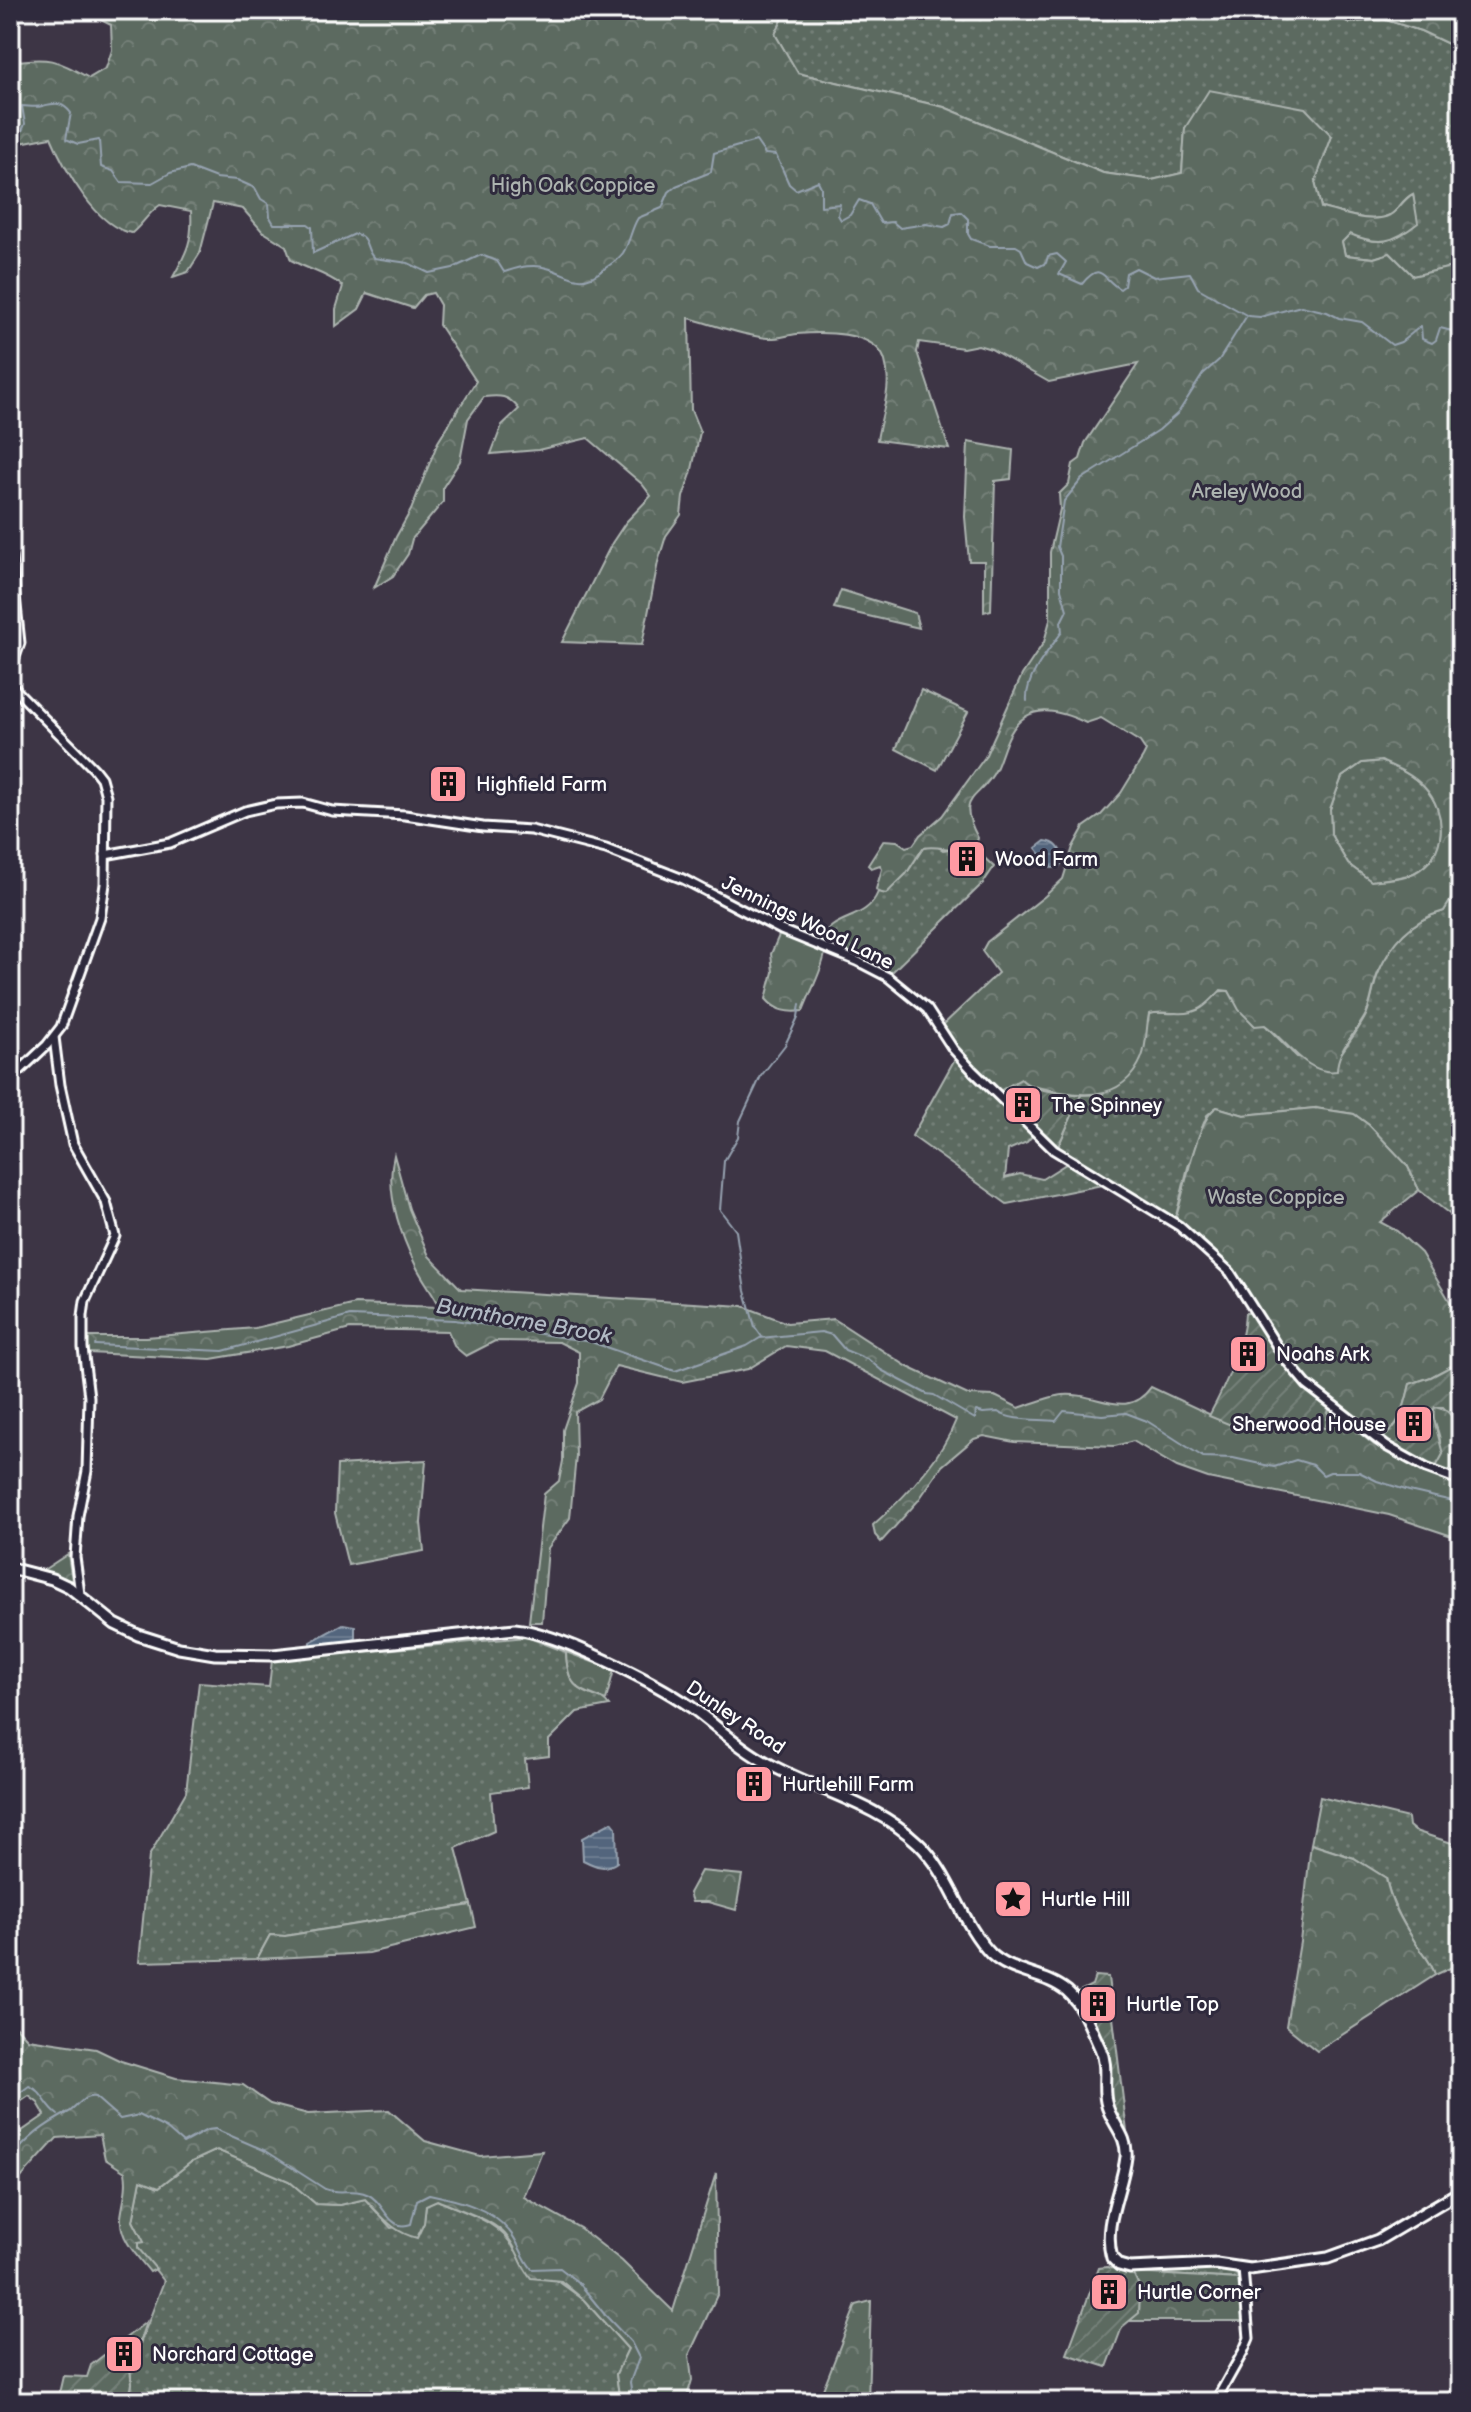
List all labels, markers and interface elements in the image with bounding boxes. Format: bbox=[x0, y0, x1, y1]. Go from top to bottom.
park label: High Oak Coppice bbox=[491, 174, 656, 198]
park label: Areley Wood bbox=[1192, 480, 1302, 504]
building icon: Highfield Farm bbox=[427, 763, 469, 805]
place label: Highfield Farm bbox=[476, 773, 607, 797]
building icon: Wood Farm bbox=[946, 838, 988, 880]
place label: Wood Farm bbox=[995, 848, 1098, 872]
street label: Jennings Wood Lane bbox=[718, 871, 898, 975]
building icon: The Spinney bbox=[1002, 1084, 1044, 1126]
place label: The Spinney bbox=[1051, 1094, 1162, 1118]
park label: Waste Coppice bbox=[1207, 1186, 1345, 1210]
water label: Burnthorne Brook bbox=[434, 1293, 615, 1350]
building icon: Noahs Ark bbox=[1227, 1333, 1269, 1375]
place label: Noahs Ark bbox=[1276, 1343, 1370, 1367]
building icon: Sherwood House bbox=[1393, 1403, 1435, 1445]
place label: Sherwood House bbox=[1232, 1413, 1386, 1437]
street label: Dunley Road bbox=[681, 1676, 790, 1760]
building icon: Hurtlehill Farm bbox=[733, 1763, 775, 1805]
place label: Hurtlehill Farm bbox=[782, 1773, 914, 1797]
place icon: Hurtle Hill bbox=[992, 1878, 1034, 1920]
place label: Hurtle Hill bbox=[1041, 1888, 1130, 1912]
building icon: Hurtle Top bbox=[1077, 1983, 1119, 2025]
place label: Hurtle Top bbox=[1126, 1993, 1219, 2017]
building icon: Hurtle Corner bbox=[1088, 2271, 1130, 2313]
place label: Hurtle Corner bbox=[1137, 2281, 1262, 2305]
building icon: Norchard Cottage bbox=[103, 2333, 145, 2375]
place label: Norchard Cottage bbox=[152, 2343, 314, 2367]

